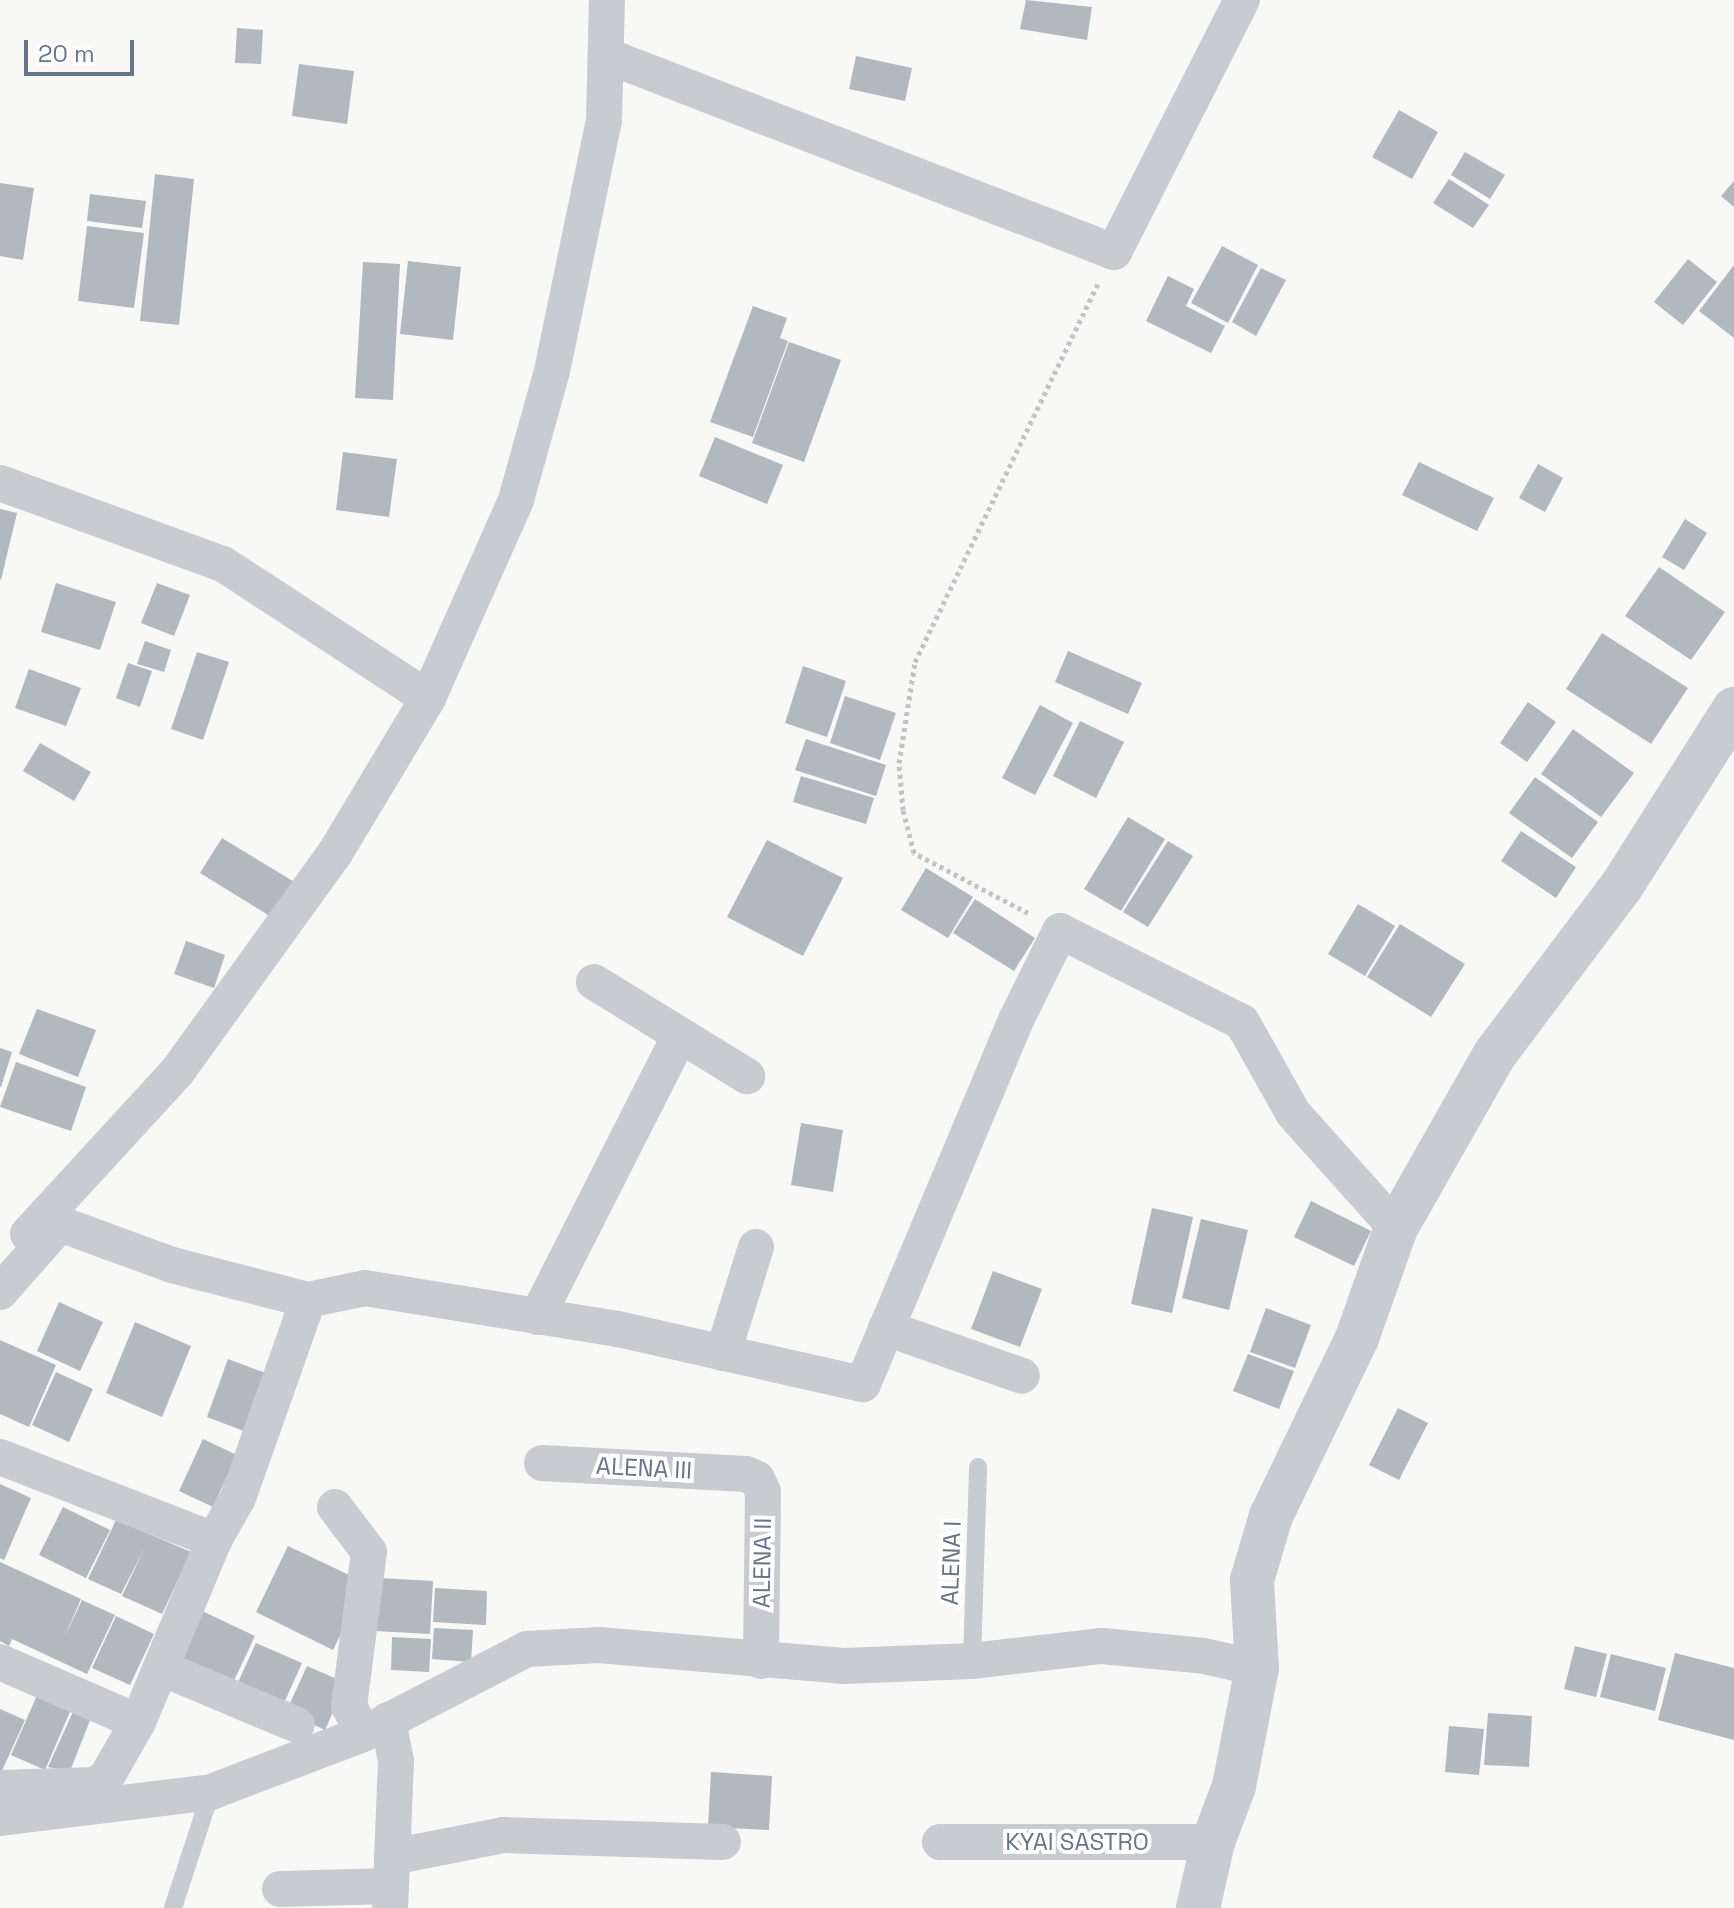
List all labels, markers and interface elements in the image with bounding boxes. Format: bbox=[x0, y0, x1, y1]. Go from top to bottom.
scale bar bbox=[28, 24, 138, 74]
text: 20 m bbox=[38, 38, 95, 69]
street label: ALENA III bbox=[595, 1451, 693, 1485]
street label: ALENA II bbox=[747, 1517, 777, 1609]
street label: ALENA I bbox=[935, 1520, 967, 1606]
street label: KYAI SASTRO bbox=[1005, 1828, 1149, 1856]

